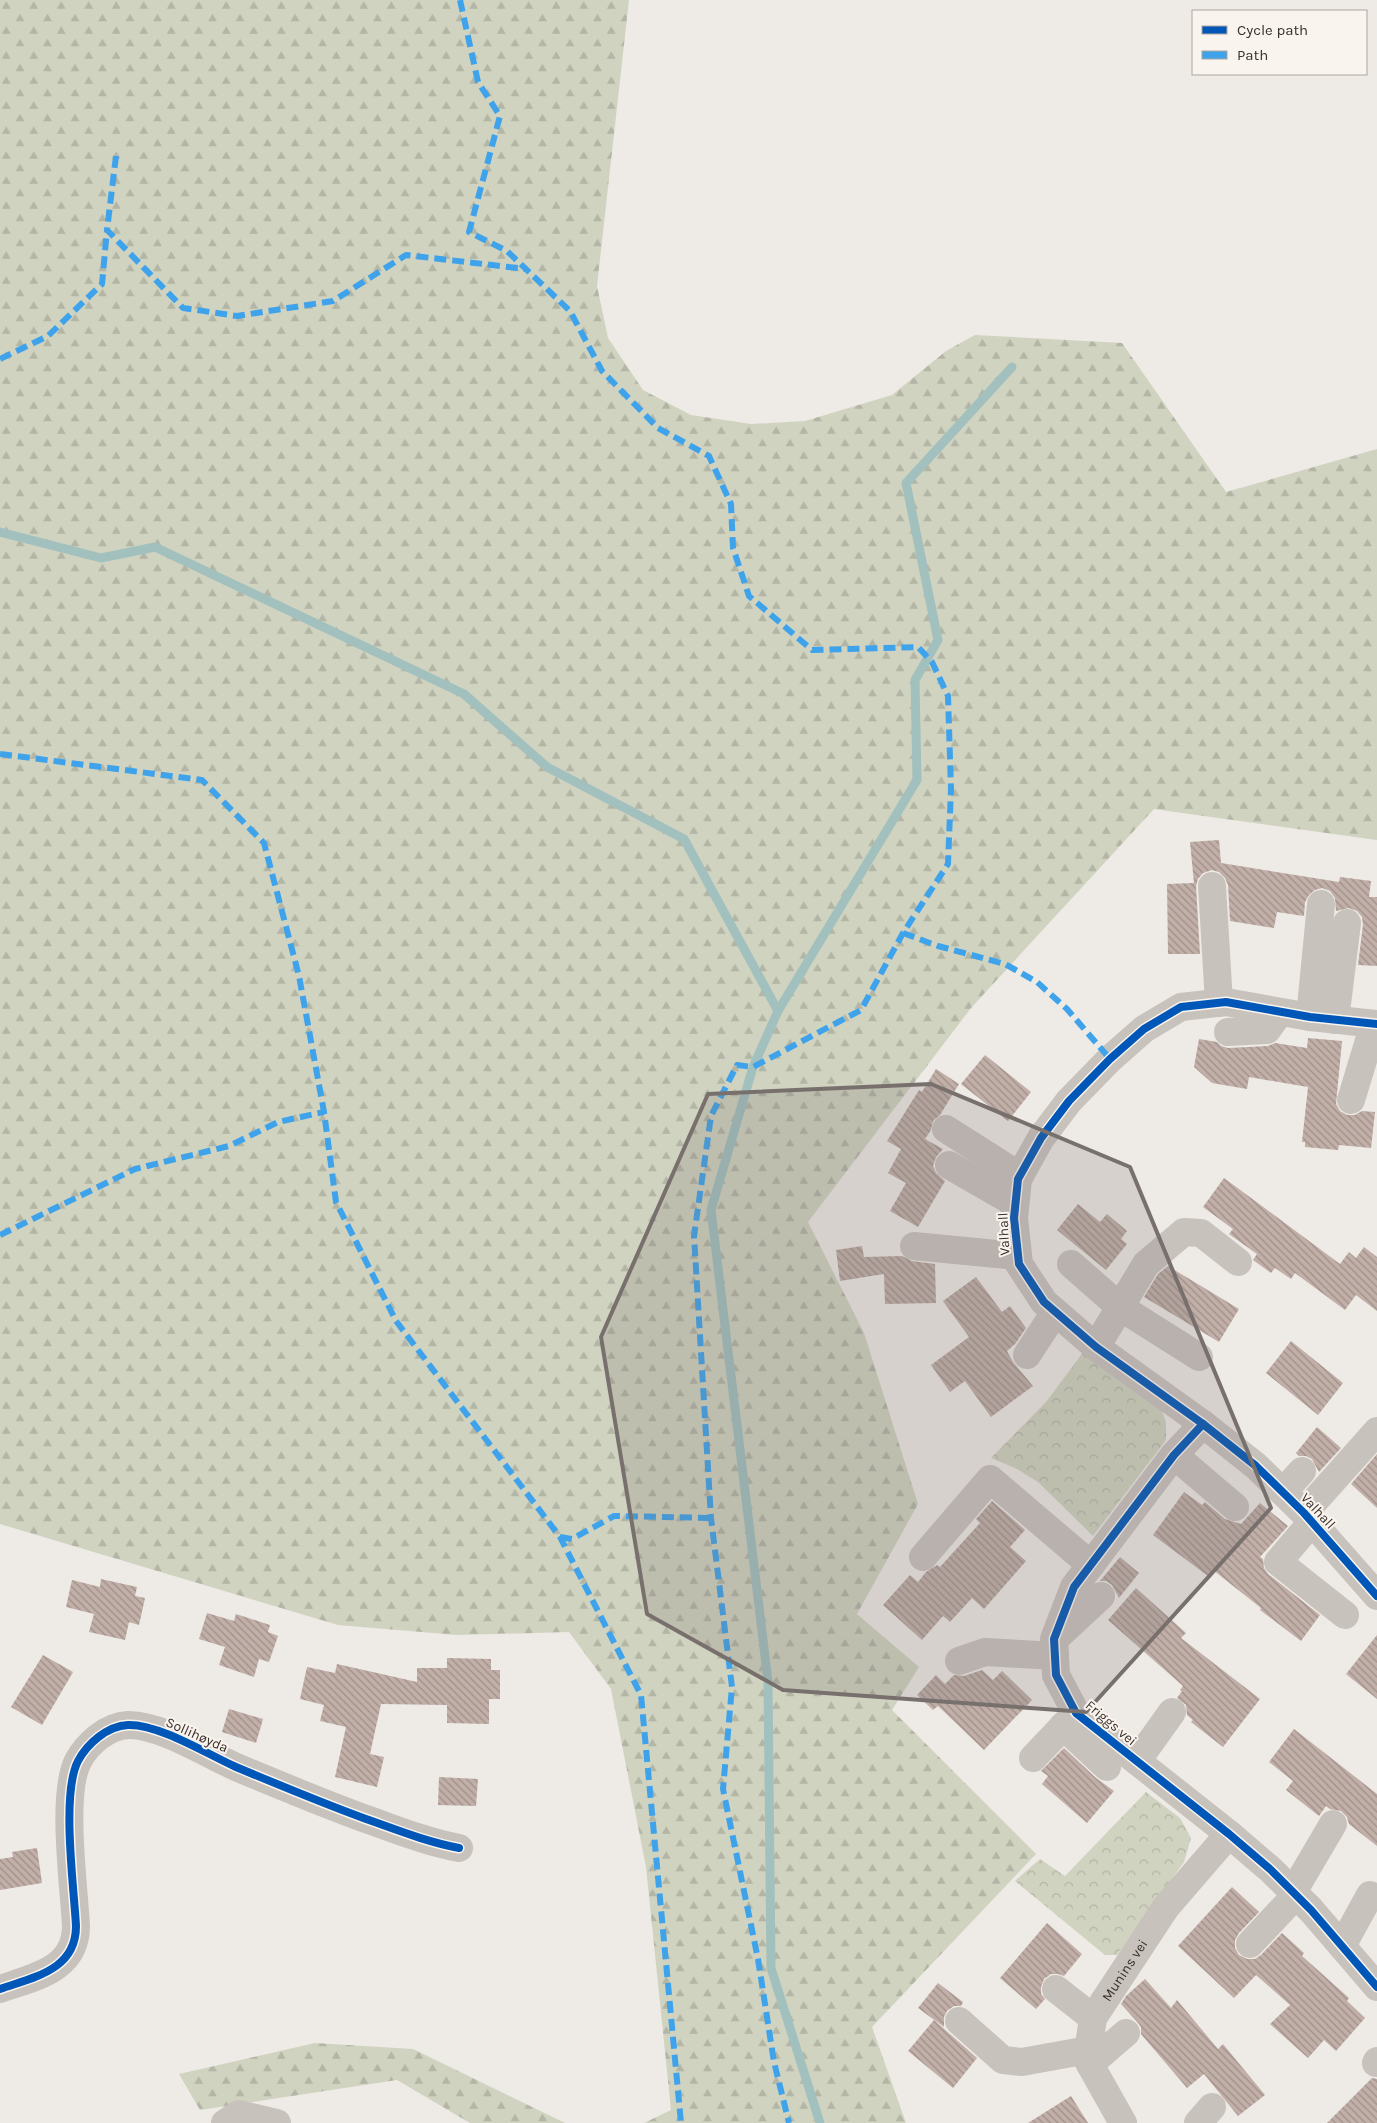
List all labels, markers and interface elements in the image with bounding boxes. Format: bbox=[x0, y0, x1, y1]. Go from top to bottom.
legend bbox=[1192, 10, 1367, 75]
text: Cycle path bbox=[1237, 21, 1308, 39]
text: Path bbox=[1237, 46, 1268, 64]
street label: Valhall bbox=[994, 1212, 1014, 1256]
street label: Valhall bbox=[1297, 1489, 1339, 1533]
street label: Friggs vei bbox=[1082, 1697, 1140, 1749]
street label: Sollihøyda bbox=[163, 1714, 231, 1756]
street label: Munins vei bbox=[1098, 1936, 1151, 2004]

